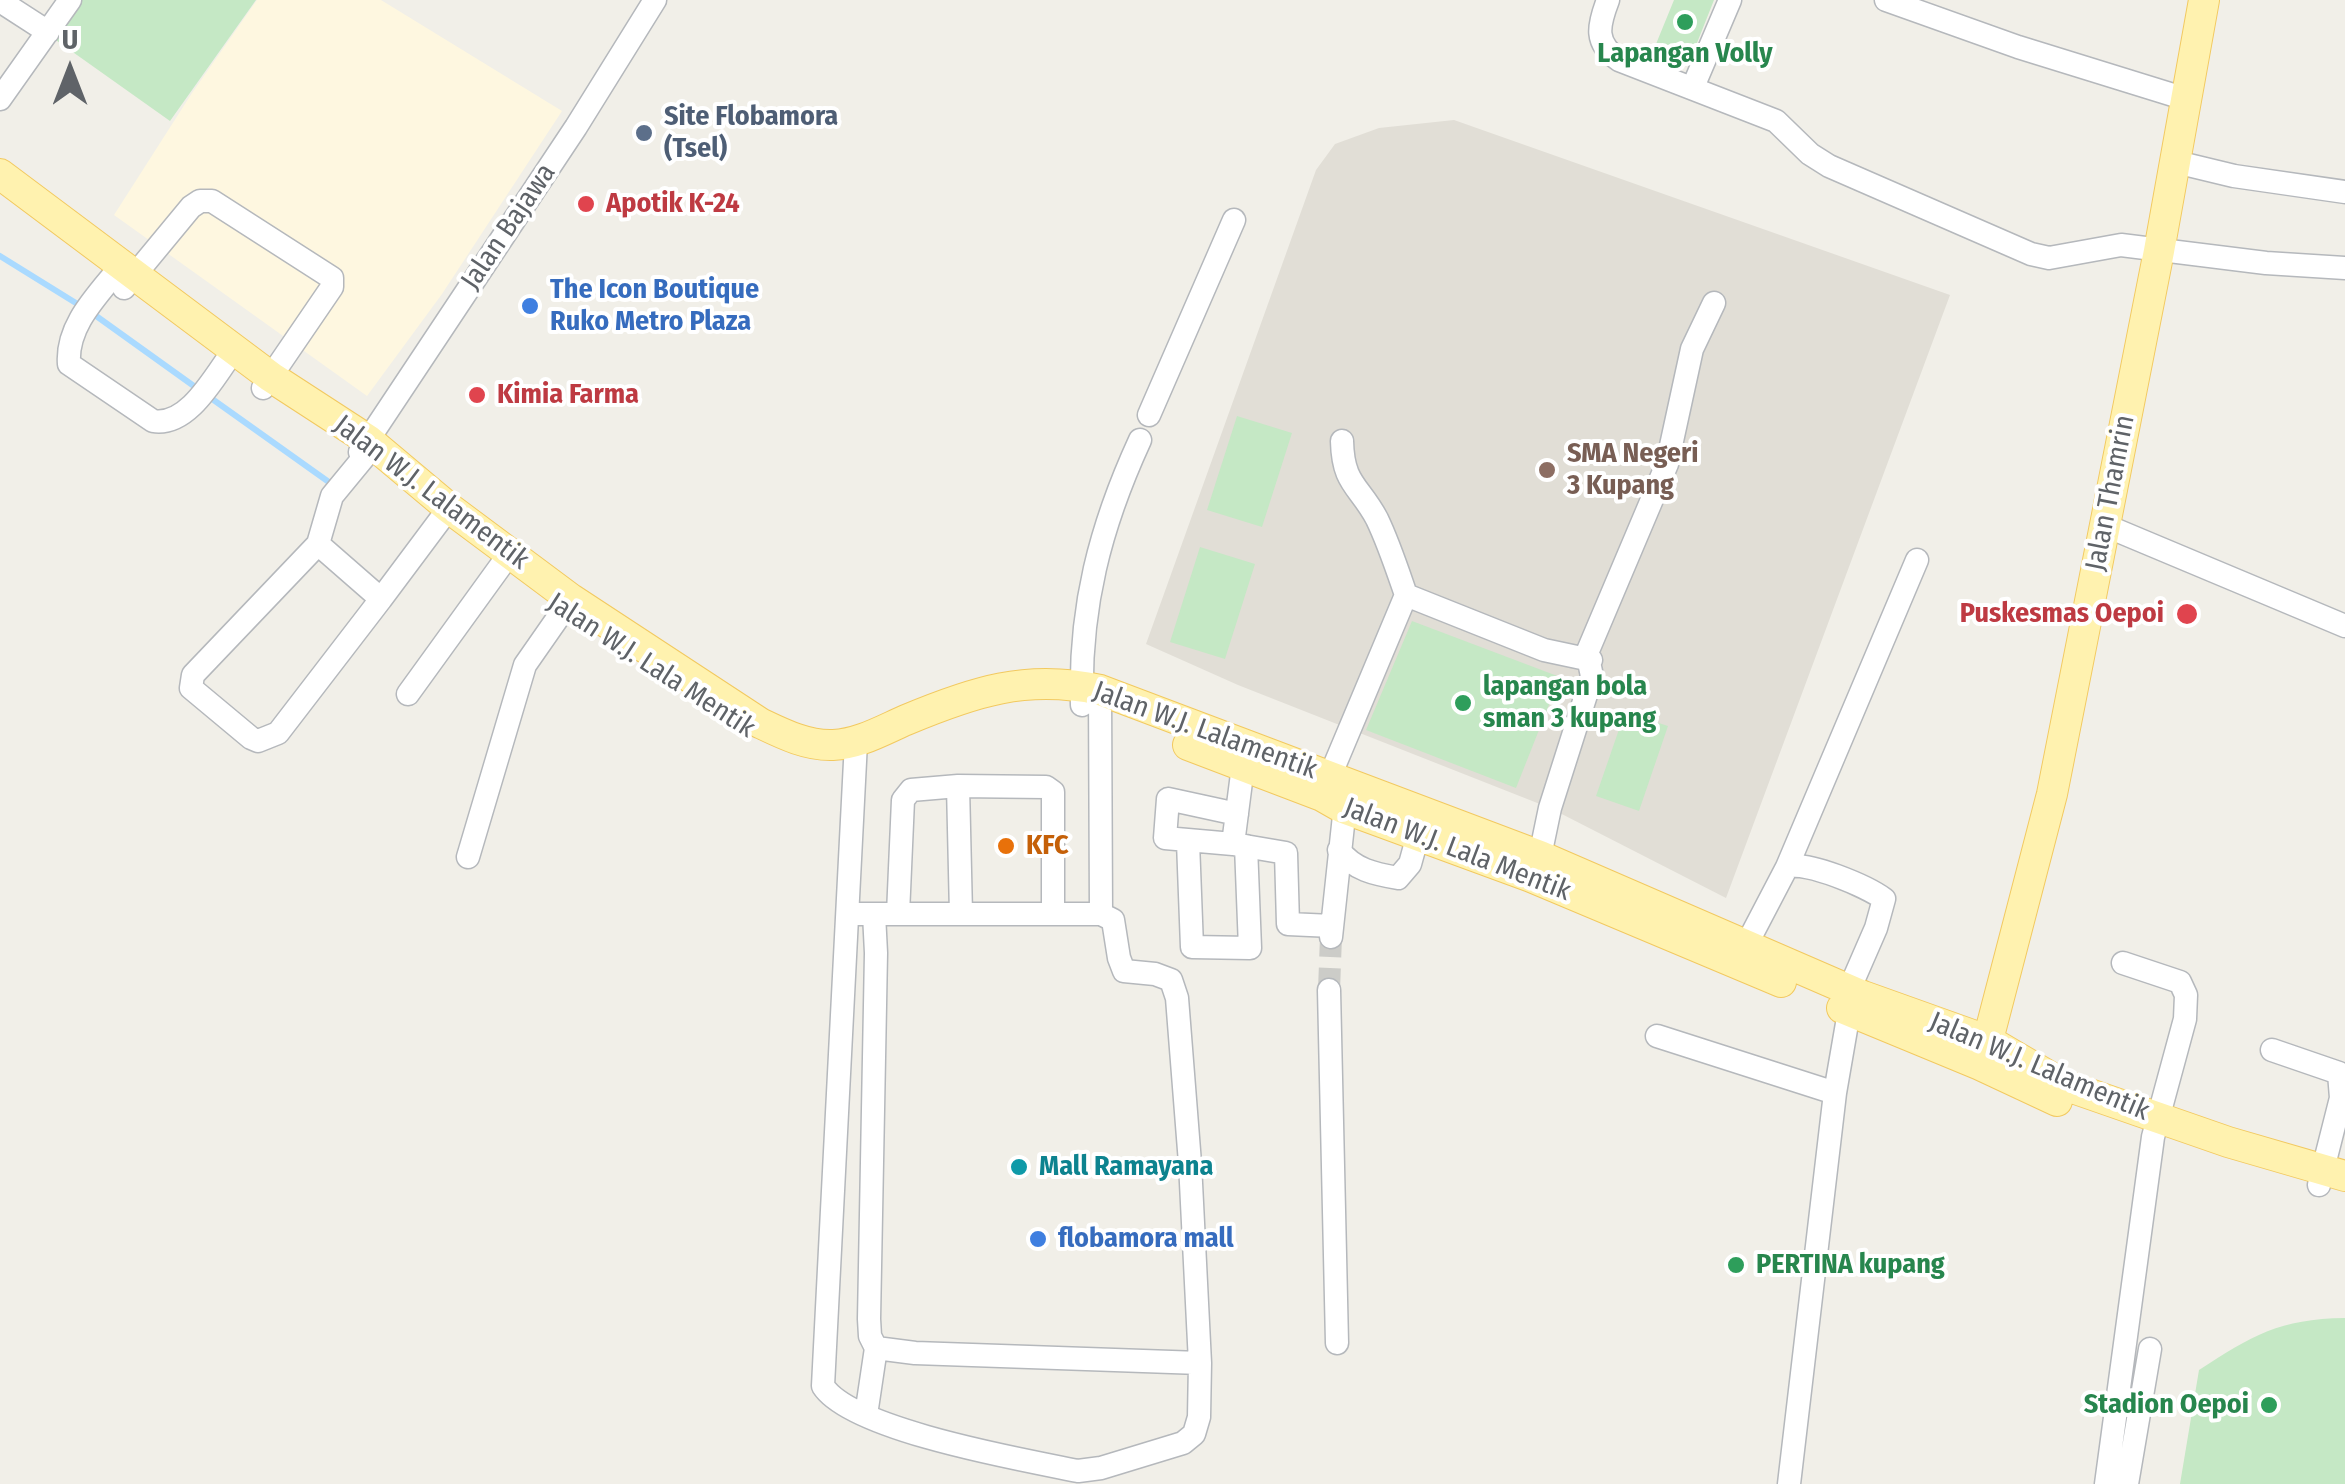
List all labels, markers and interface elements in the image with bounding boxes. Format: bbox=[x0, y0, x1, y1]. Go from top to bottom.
marker: Lapangan Volly bbox=[1674, 11, 1696, 33]
north arrow bbox=[20, 20, 120, 120]
text: U bbox=[62, 23, 78, 56]
place label: Lapangan Volly bbox=[1597, 37, 1773, 71]
place label: Site Flobamora (Tsel) bbox=[664, 100, 838, 166]
marker: Site Flobamora (Tsel) bbox=[633, 122, 655, 144]
street label: Jalan Bajawa bbox=[455, 158, 563, 296]
place label: Apotik K-24 bbox=[606, 187, 740, 221]
marker: Apotik K-24 bbox=[575, 193, 597, 215]
place label: The Icon Boutique Ruko Metro Plaza bbox=[550, 273, 759, 339]
marker: The Icon Boutique Ruko Metro Plaza bbox=[519, 295, 541, 317]
place label: Kimia Farma bbox=[497, 378, 639, 412]
marker: Kimia Farma bbox=[466, 384, 488, 406]
street label: Jalan W.J. Lalamentik bbox=[327, 409, 535, 577]
street label: Jalan Thamrin bbox=[2079, 412, 2143, 574]
place label: SMA Negeri 3 Kupang bbox=[1567, 437, 1698, 503]
marker: SMA Negeri 3 Kupang bbox=[1536, 459, 1558, 481]
street label: Jalan W.J. Lala Mentik bbox=[541, 586, 761, 746]
place label: Puskesmas Oepoi bbox=[1960, 597, 2164, 631]
marker: Puskesmas Oepoi bbox=[2174, 601, 2200, 627]
place label: lapangan bola sman 3 kupang bbox=[1483, 670, 1656, 736]
street label: Jalan W.J. Lalamentik bbox=[1089, 675, 1321, 787]
marker: lapangan bola sman 3 kupang bbox=[1452, 692, 1474, 714]
street label: Jalan W.J. Lala Mentik bbox=[1339, 791, 1575, 909]
place label: KFC bbox=[1026, 829, 1069, 863]
marker: KFC bbox=[995, 835, 1017, 857]
street label: Jalan W.J. Lalamentik bbox=[1924, 1006, 2154, 1128]
place label: Mall Ramayana bbox=[1039, 1150, 1213, 1184]
marker: Mall Ramayana bbox=[1008, 1156, 1030, 1178]
place label: flobamora mall bbox=[1058, 1222, 1234, 1256]
marker: flobamora mall bbox=[1027, 1228, 1049, 1250]
place label: PERTINA kupang bbox=[1756, 1248, 1945, 1282]
marker: PERTINA kupang bbox=[1725, 1254, 1747, 1276]
place label: Stadion Oepoi bbox=[2084, 1388, 2249, 1422]
marker: Stadion Oepoi bbox=[2258, 1394, 2280, 1416]

